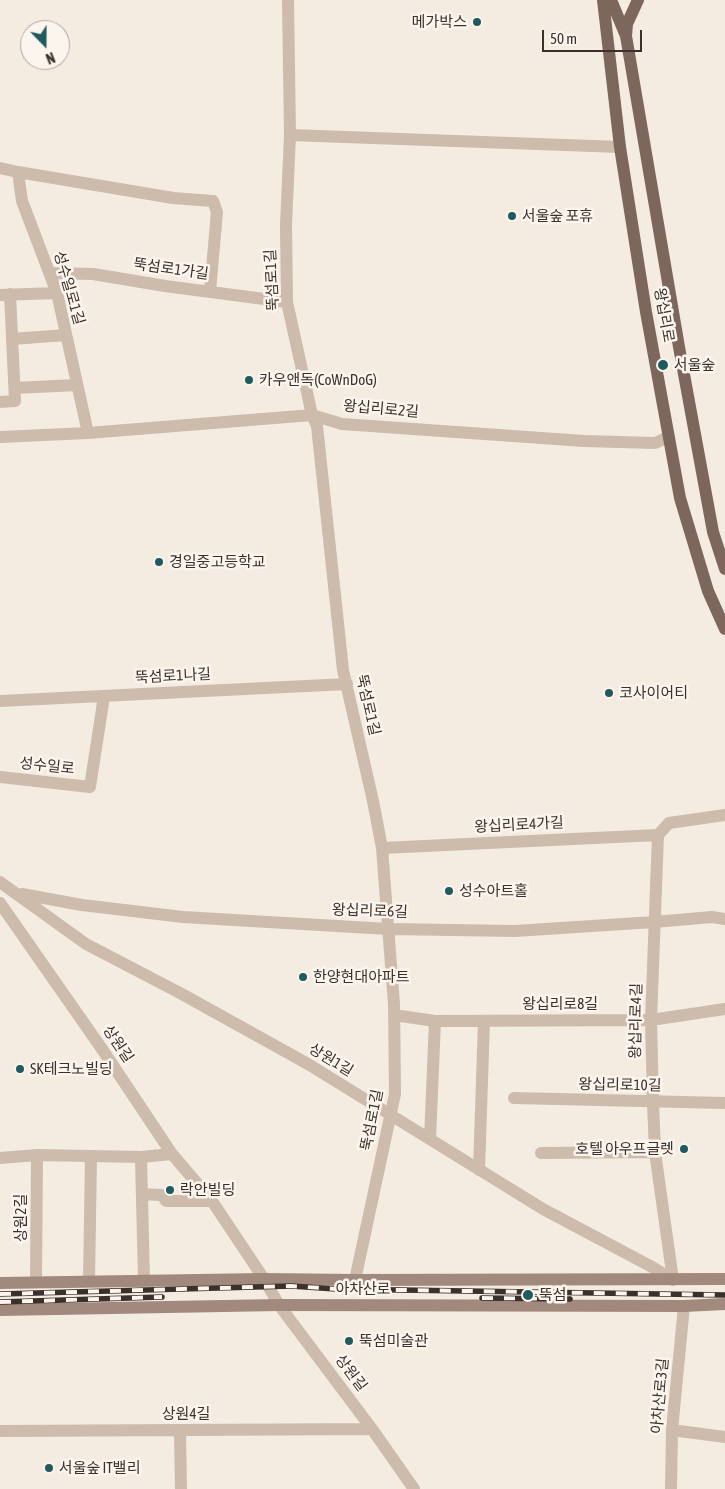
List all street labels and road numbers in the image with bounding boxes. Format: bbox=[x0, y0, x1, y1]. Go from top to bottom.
street label: 뚝섬로1길 bbox=[261, 248, 283, 312]
street label: 성수일로1길 bbox=[50, 249, 88, 327]
street label: 뚝섬로1가길 bbox=[132, 255, 210, 283]
street label: 왕십리로 bbox=[650, 286, 678, 344]
street label: 왕십리로2길 bbox=[342, 397, 420, 421]
street label: 뚝섬로1나길 bbox=[135, 665, 211, 687]
street label: 뚝섬로1길 bbox=[352, 673, 384, 737]
street label: 성수일로 bbox=[19, 754, 75, 778]
street label: 왕십리로4가길 bbox=[474, 814, 564, 836]
street label: 왕십리로6길 bbox=[332, 901, 408, 921]
street label: 왕십리로4길 bbox=[626, 983, 646, 1059]
street label: 왕십리로8길 bbox=[522, 995, 598, 1013]
street label: 상원길 bbox=[99, 1022, 137, 1066]
street label: 상원1길 bbox=[306, 1040, 356, 1080]
street label: 왕십리로10길 bbox=[578, 1075, 662, 1095]
street label: 뚝섬로1길 bbox=[357, 1088, 387, 1152]
street label: 상원2길 bbox=[12, 1194, 30, 1242]
street label: 아차산로 bbox=[335, 1280, 391, 1298]
street label: 상원길 bbox=[331, 1351, 371, 1395]
street label: 아차산로3길 bbox=[648, 1357, 672, 1435]
street label: 상원4길 bbox=[162, 1405, 210, 1423]

